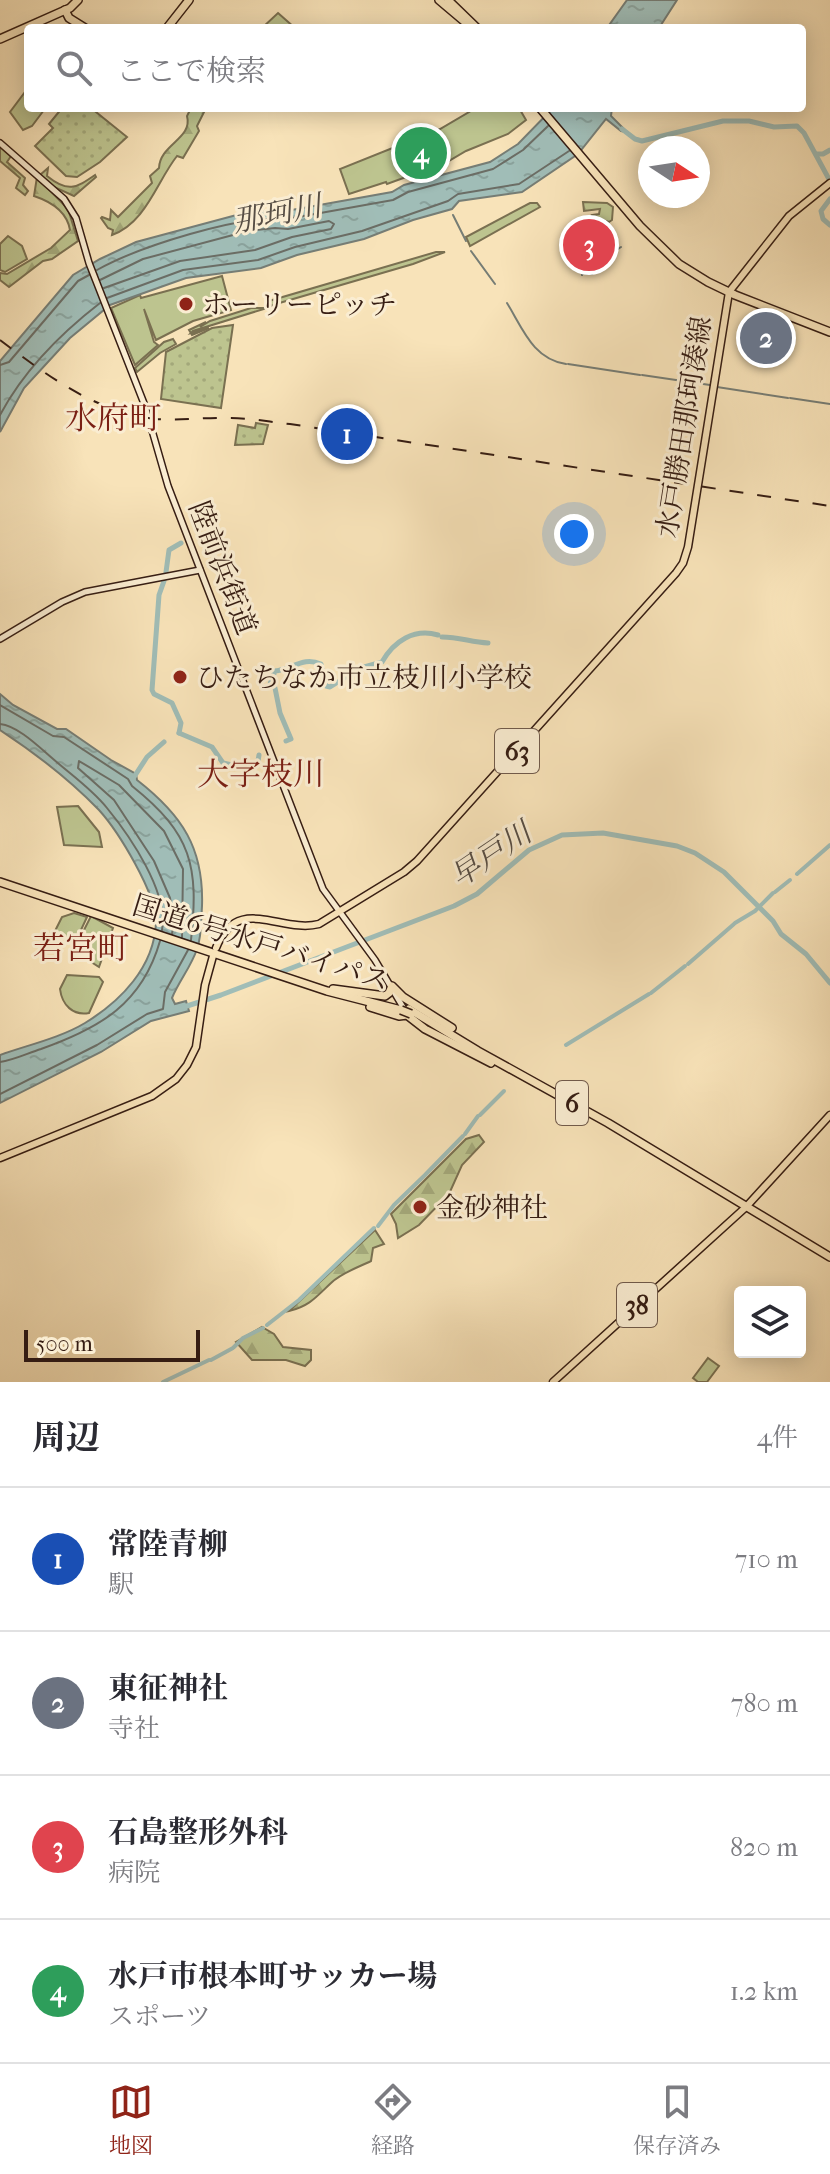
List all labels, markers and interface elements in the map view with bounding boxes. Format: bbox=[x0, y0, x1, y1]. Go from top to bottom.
search box bbox=[24, 24, 806, 112]
icon: search bbox=[52, 46, 96, 90]
text: ここで検索 bbox=[116, 54, 266, 89]
pin: 4 bbox=[395, 123, 447, 183]
north arrow bbox=[638, 136, 710, 208]
water label: 那珂川 bbox=[229, 188, 327, 240]
pin: 3 bbox=[563, 215, 615, 275]
place label: ホーリーピッチ bbox=[202, 288, 397, 321]
marker: ホーリーピッチ bbox=[177, 295, 195, 313]
pin: 2 bbox=[740, 308, 792, 368]
street label: 水戸勝田那珂湊線 bbox=[650, 314, 718, 540]
district label: 水府町 bbox=[65, 400, 161, 437]
pin: 1 bbox=[321, 404, 373, 464]
street label: 陸前浜街道 bbox=[183, 497, 263, 639]
your location bbox=[554, 514, 594, 554]
place label: ひたちなか市立枝川小学校 bbox=[196, 661, 532, 694]
marker: ひたちなか市立枝川小学校 bbox=[171, 668, 189, 686]
road number: 63 bbox=[495, 729, 539, 773]
district label: 大字枝川 bbox=[197, 756, 325, 793]
water label: 早戸川 bbox=[444, 814, 541, 895]
street label: 国道6号水戸バイパス bbox=[129, 888, 393, 998]
district label: 若宮町 bbox=[33, 930, 129, 967]
road number: 6 bbox=[556, 1081, 588, 1125]
place label: 金砂神社 bbox=[436, 1191, 548, 1224]
marker: 金砂神社 bbox=[411, 1198, 429, 1216]
road number: 38 bbox=[617, 1283, 657, 1327]
map controls bbox=[734, 1286, 806, 1358]
button: layers bbox=[734, 1286, 806, 1358]
scale bar bbox=[24, 1326, 200, 1362]
text: 500 m bbox=[36, 1331, 93, 1357]
text: 周辺 bbox=[32, 1418, 100, 1458]
text: 4件 bbox=[757, 1422, 798, 1453]
text: 常陸青柳 bbox=[108, 1527, 228, 1562]
text: 1 bbox=[53, 1544, 63, 1575]
text: 710 m bbox=[735, 1544, 798, 1575]
text: 駅 bbox=[108, 1569, 134, 1600]
text: 東征神社 bbox=[108, 1671, 228, 1706]
text: 2 bbox=[51, 1688, 65, 1719]
text: 780 m bbox=[731, 1688, 798, 1719]
text: 寺社 bbox=[108, 1713, 160, 1744]
text: 石島整形外科 bbox=[108, 1815, 288, 1850]
text: 3 bbox=[53, 1832, 63, 1863]
text: 820 m bbox=[730, 1832, 798, 1863]
text: 病院 bbox=[108, 1857, 160, 1888]
text: 水戸市根本町サッカー場 bbox=[108, 1959, 437, 1994]
text: 4 bbox=[50, 1976, 66, 2007]
text: 1.2 km bbox=[730, 1976, 798, 2007]
text: スポーツ bbox=[108, 2001, 211, 2032]
tab: 地図 bbox=[109, 2080, 153, 2159]
tab: 経路 bbox=[371, 2080, 415, 2159]
tab: 保存済み bbox=[633, 2080, 721, 2159]

